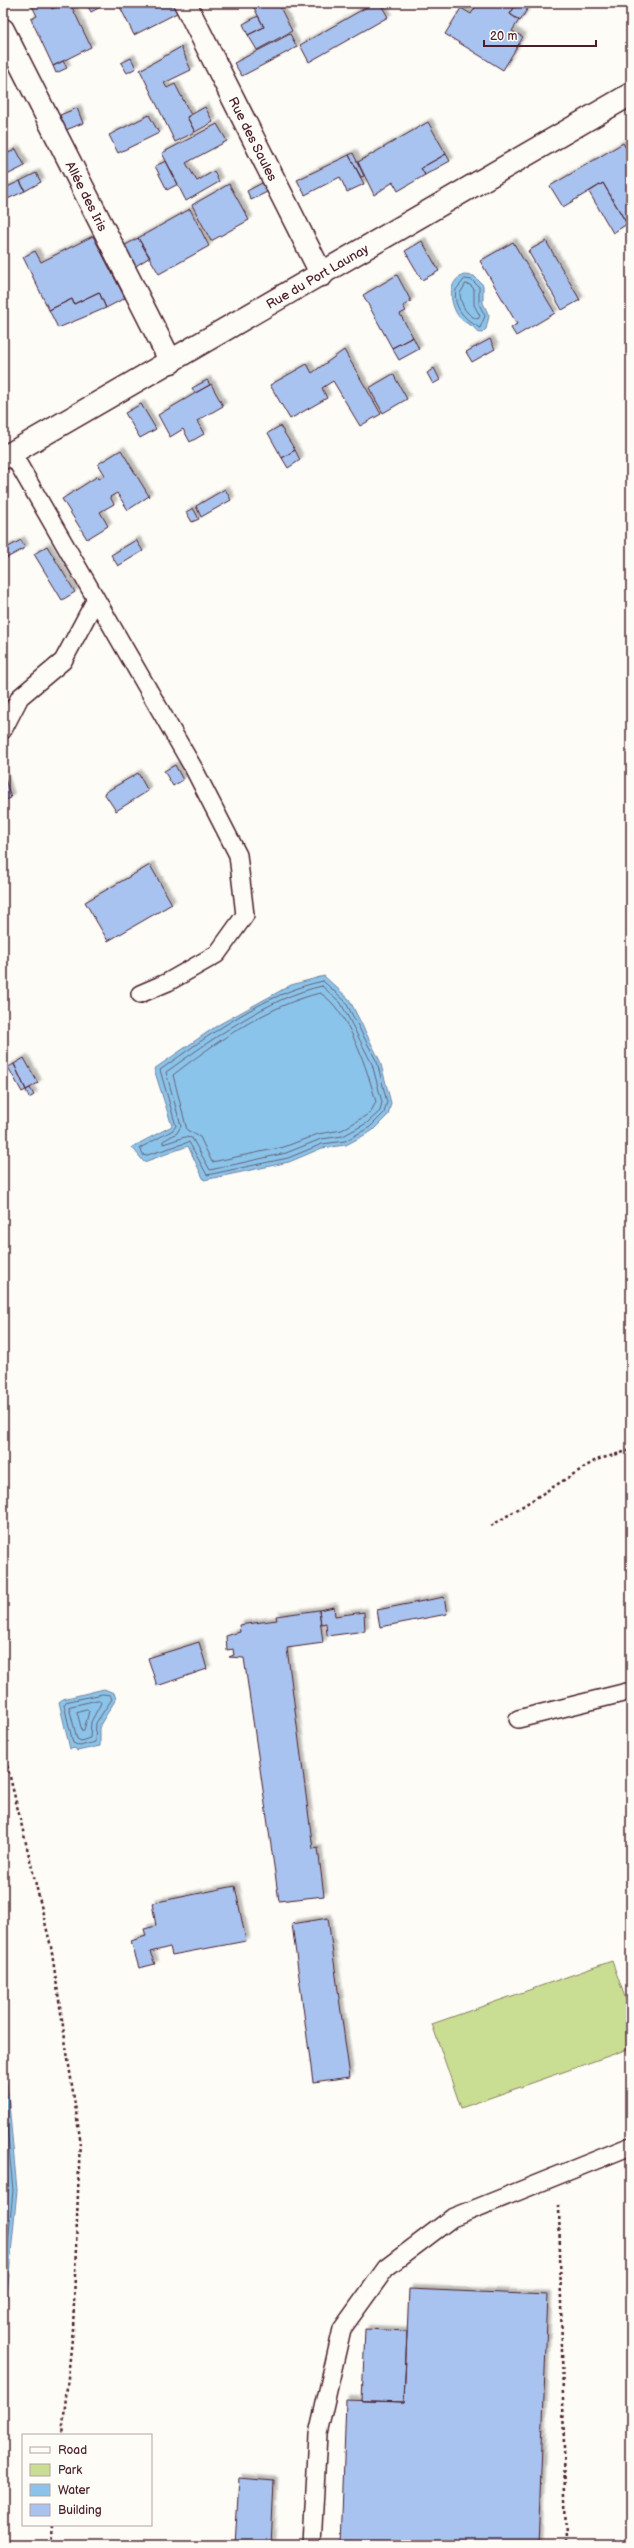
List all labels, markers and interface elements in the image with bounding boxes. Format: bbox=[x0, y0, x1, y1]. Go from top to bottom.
scale bar bbox=[484, 22, 596, 48]
text: 20 m bbox=[490, 29, 517, 44]
street label: Rue des Saules bbox=[225, 94, 281, 184]
street label: Allée des Iris bbox=[62, 159, 111, 234]
street label: Rue du Port Launay bbox=[264, 241, 372, 313]
legend bbox=[22, 2434, 152, 2526]
text: Road bbox=[58, 2443, 87, 2458]
text: Park bbox=[58, 2463, 82, 2478]
text: Water bbox=[58, 2483, 90, 2498]
text: Building bbox=[58, 2503, 102, 2518]

